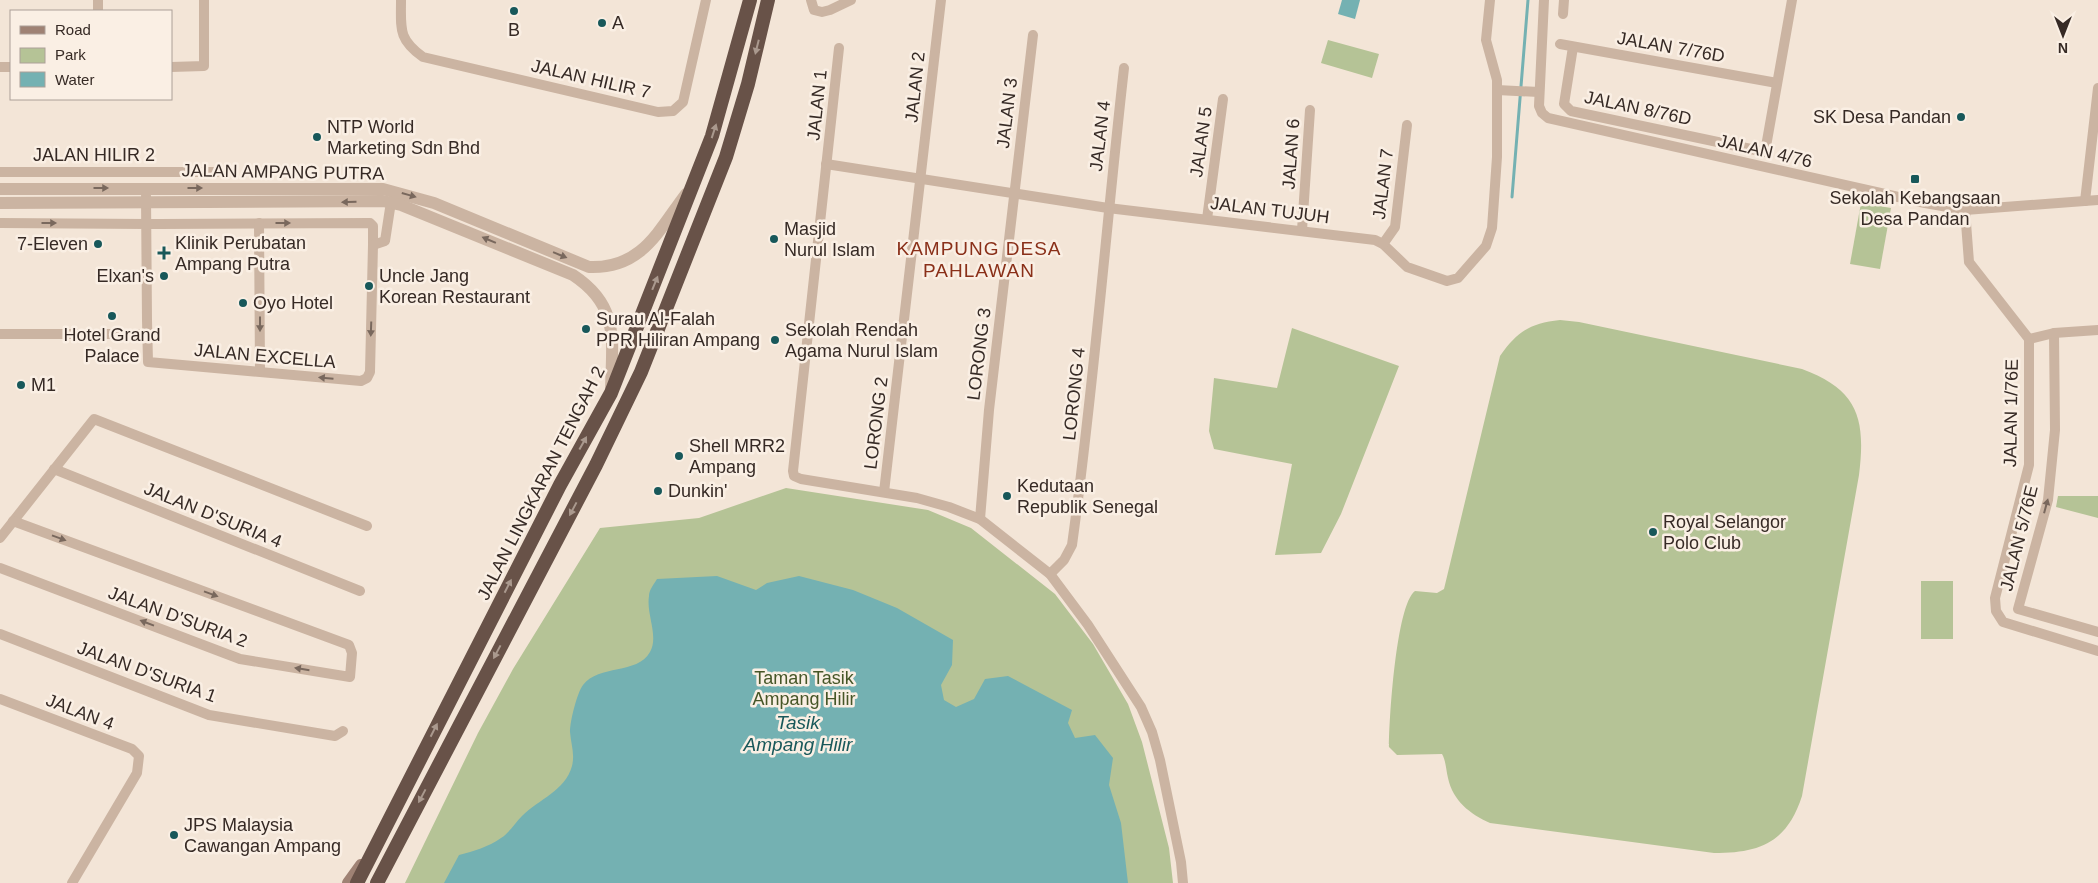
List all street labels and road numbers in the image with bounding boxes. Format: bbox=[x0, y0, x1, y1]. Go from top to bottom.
street label: JALAN 7/76D bbox=[1616, 28, 1726, 66]
street label: JALAN 2 bbox=[901, 51, 929, 123]
street label: JALAN HILIR 7 bbox=[529, 56, 653, 102]
street label: JALAN 1 bbox=[803, 69, 831, 141]
street label: JALAN 3 bbox=[993, 77, 1021, 149]
street label: JALAN 8/76D bbox=[1583, 87, 1693, 129]
street label: JALAN 4 bbox=[1086, 100, 1114, 172]
street label: JALAN 5 bbox=[1186, 105, 1216, 179]
street label: JALAN 6 bbox=[1279, 118, 1303, 190]
street label: JALAN 4/76 bbox=[1716, 130, 1814, 172]
street label: JALAN HILIR 2 bbox=[33, 145, 155, 165]
street label: JALAN 7 bbox=[1369, 148, 1397, 220]
street label: JALAN AMPANG PUTRA bbox=[181, 160, 385, 184]
street label: JALAN TUJUH bbox=[1209, 193, 1331, 227]
street label: LORONG 3 bbox=[963, 307, 995, 401]
street label: JALAN EXCELLA bbox=[193, 340, 337, 372]
street label: LORONG 4 bbox=[1059, 347, 1089, 441]
street label: JALAN 1/76E bbox=[2000, 359, 2022, 467]
street label: JALAN LINGKARAN TENGAH 2 bbox=[473, 363, 609, 603]
street label: LORONG 2 bbox=[860, 376, 892, 470]
street label: JALAN D'SURIA 4 bbox=[141, 478, 285, 552]
street label: JALAN 5/76E bbox=[1996, 483, 2042, 593]
street label: JALAN D'SURIA 2 bbox=[106, 583, 250, 651]
street label: JALAN D'SURIA 1 bbox=[75, 638, 219, 706]
street label: JALAN 4 bbox=[43, 690, 117, 734]

